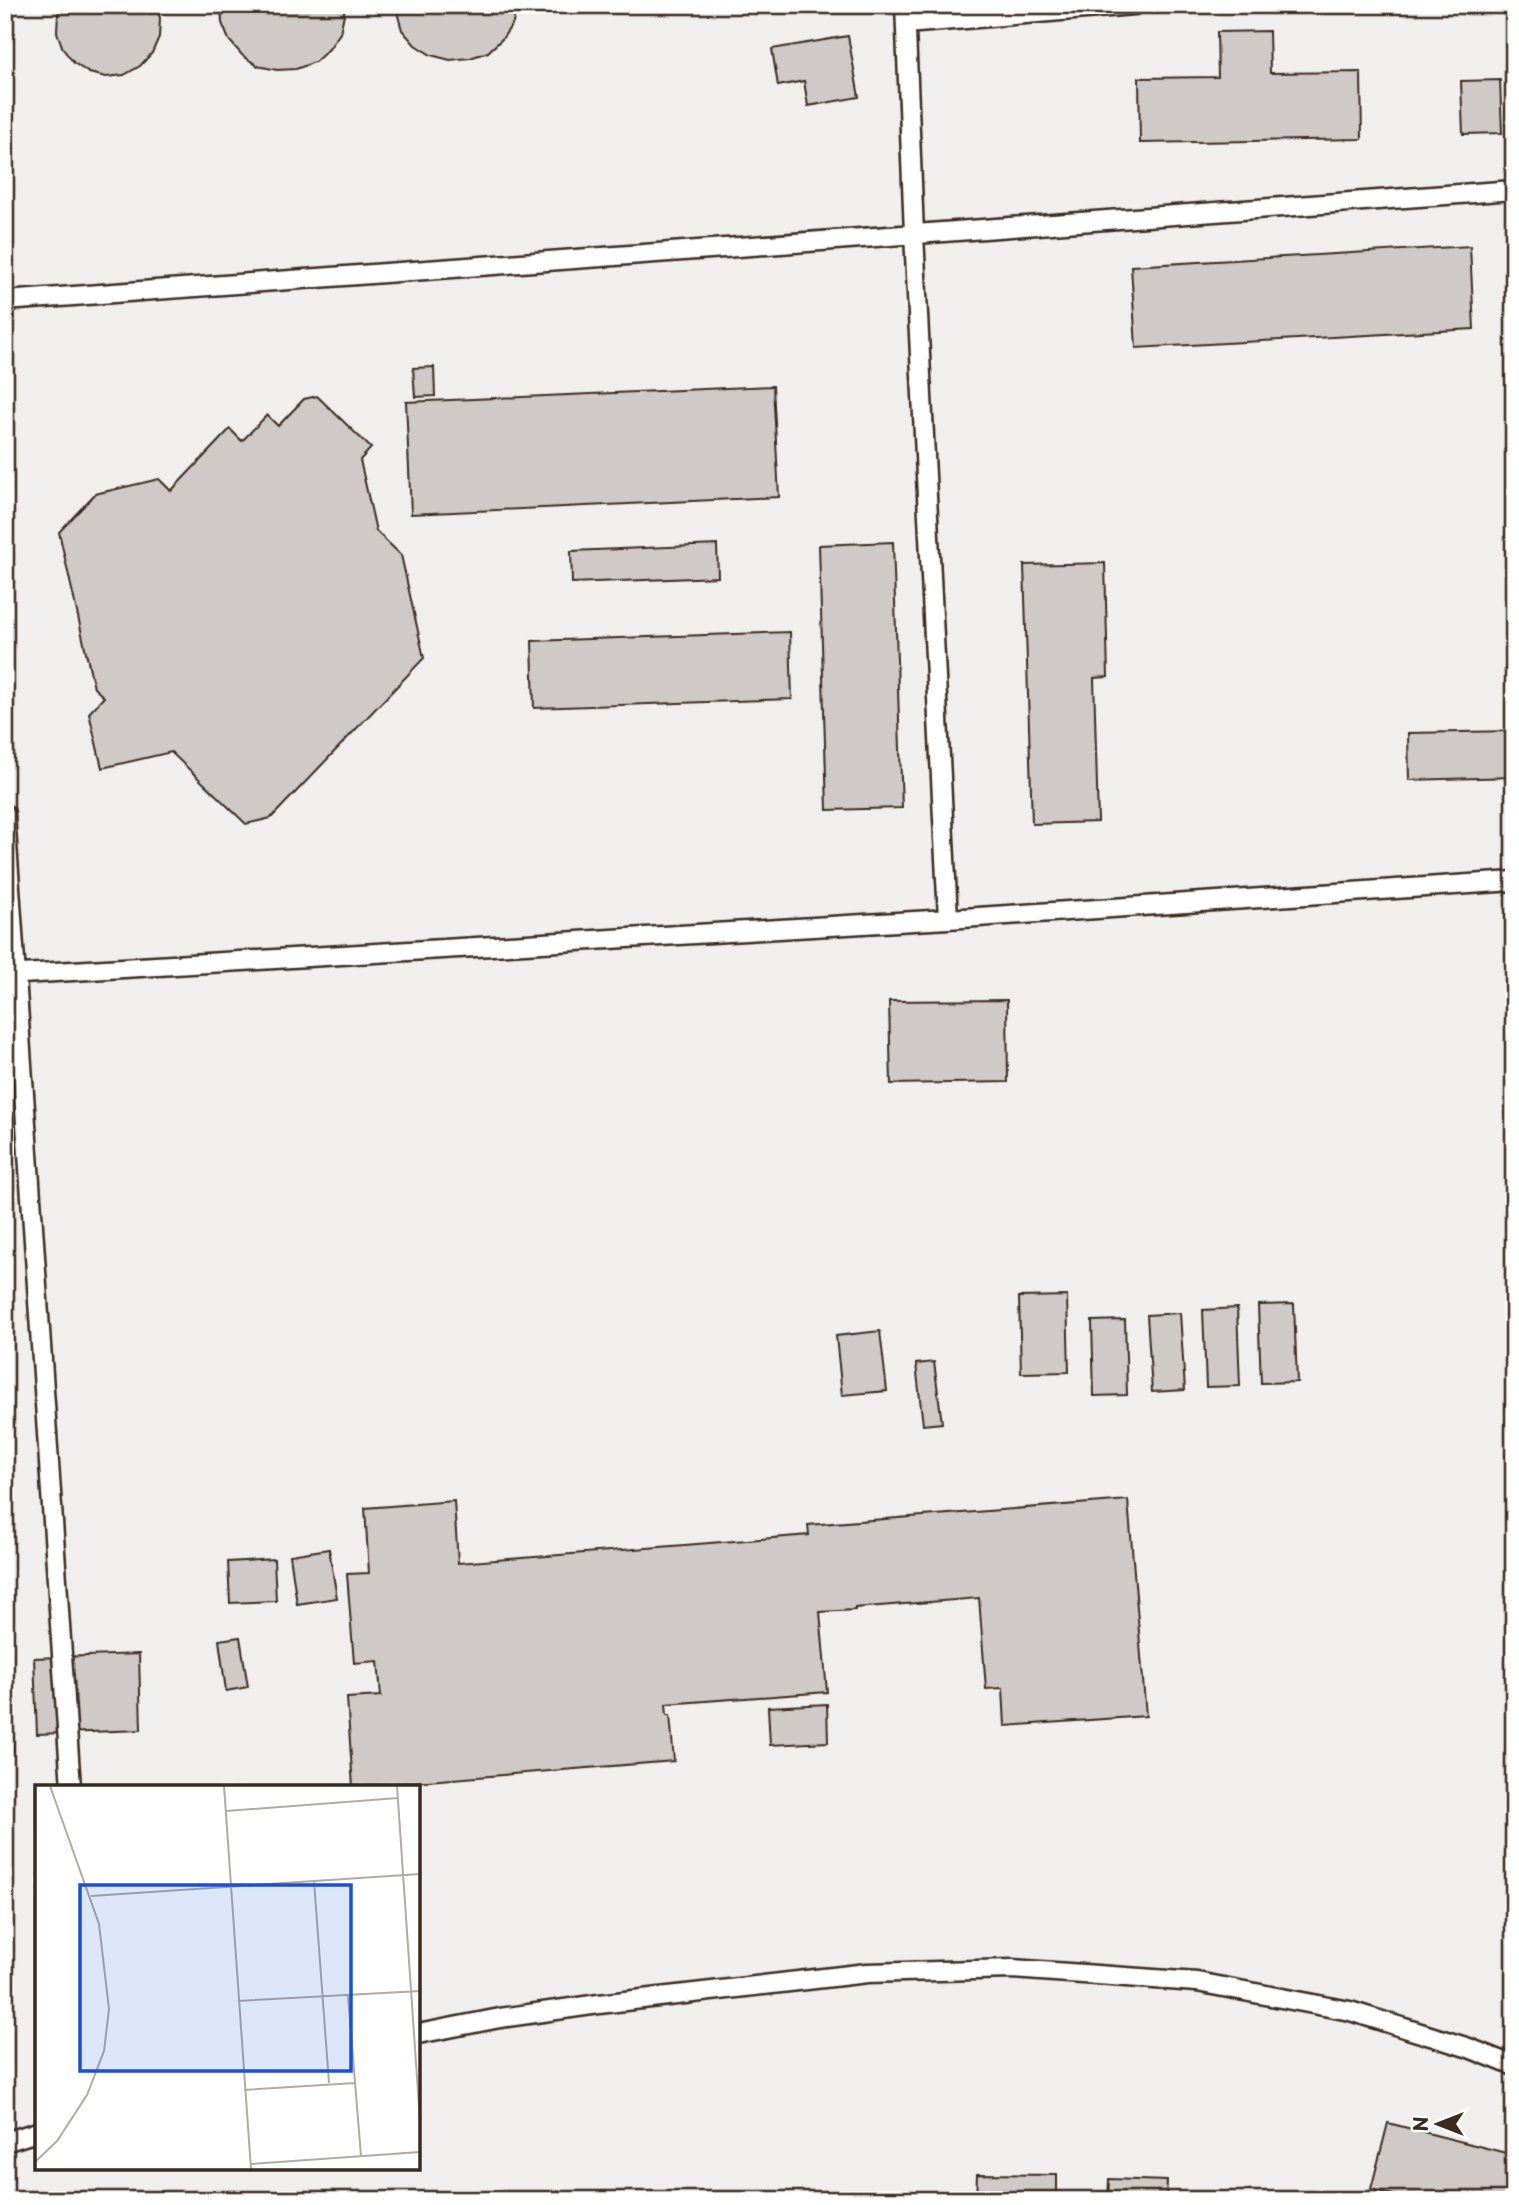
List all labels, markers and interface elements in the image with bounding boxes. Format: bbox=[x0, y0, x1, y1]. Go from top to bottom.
inset map bbox=[35, 1785, 420, 2170]
north arrow bbox=[1404, 2090, 1474, 2160]
text: N bbox=[1406, 2116, 1434, 2132]

